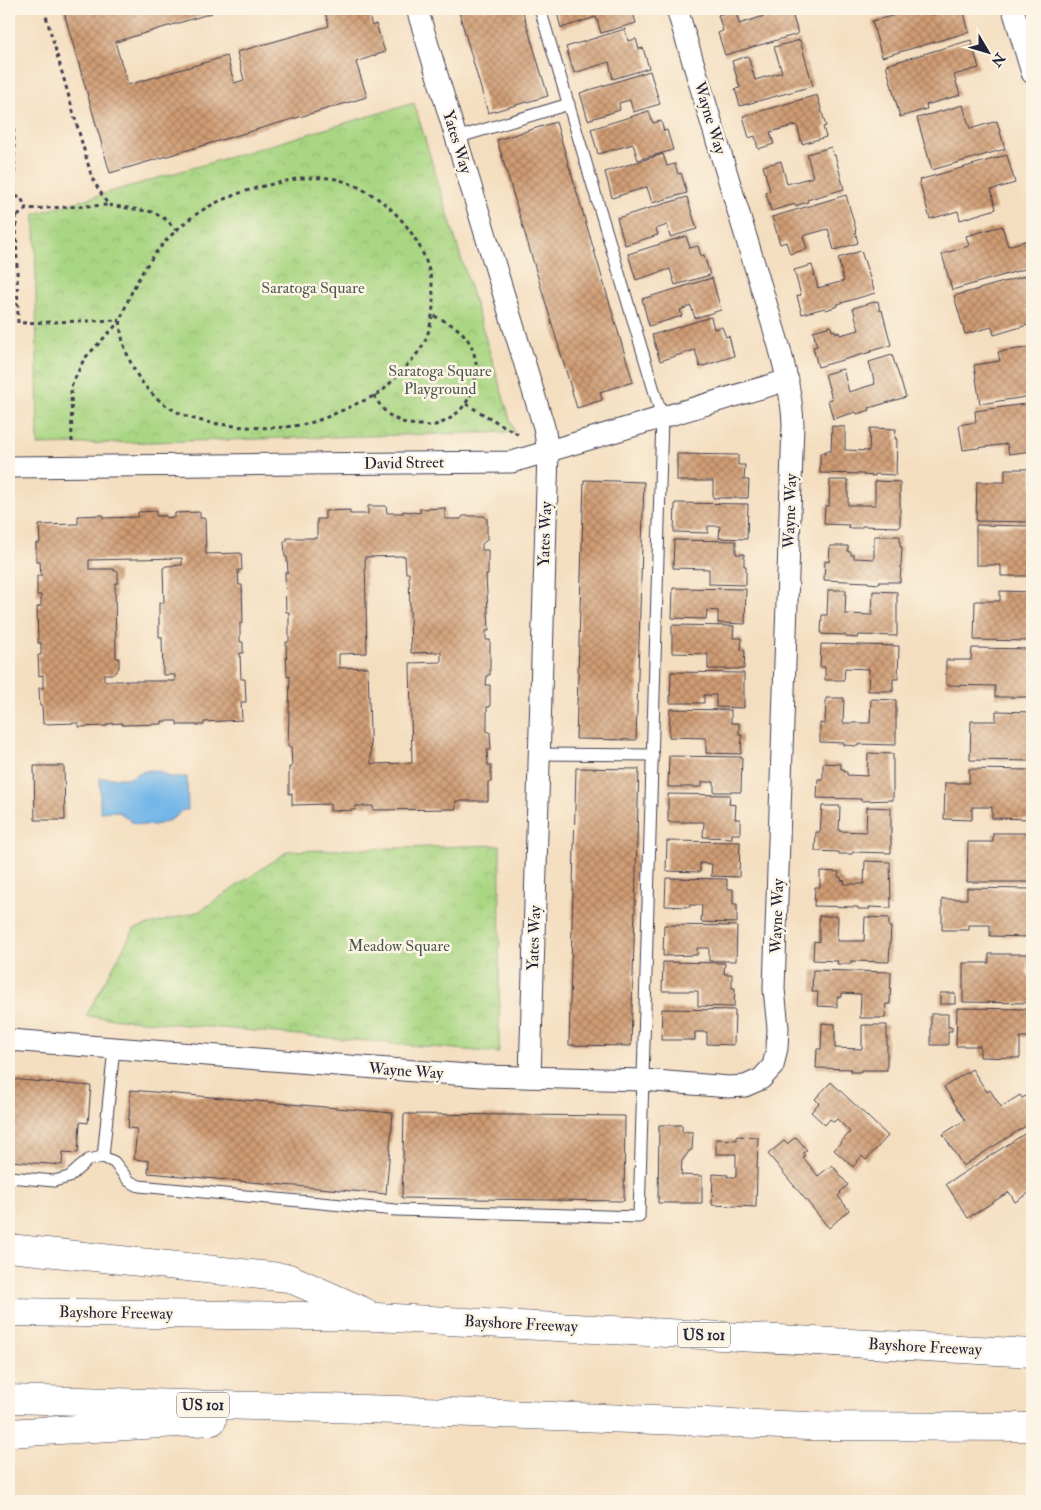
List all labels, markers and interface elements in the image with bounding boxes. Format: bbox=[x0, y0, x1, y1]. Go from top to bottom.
north arrow bbox=[964, 28, 1014, 78]
text: N bbox=[987, 49, 1009, 70]
street label: Wayne Way bbox=[689, 78, 731, 158]
street label: Yates Way bbox=[438, 108, 476, 177]
park label: Saratoga Square bbox=[261, 278, 365, 298]
park label: Saratoga Square Playground bbox=[388, 361, 492, 399]
street label: David Street bbox=[364, 452, 444, 474]
street label: Wayne Way bbox=[779, 472, 801, 550]
street label: Yates Way bbox=[534, 500, 556, 567]
street label: Wayne Way bbox=[766, 877, 788, 955]
street label: Yates Way bbox=[523, 904, 545, 971]
park label: Meadow Square bbox=[348, 936, 450, 956]
street label: Wayne Way bbox=[367, 1058, 445, 1084]
street label: Bayshore Freeway bbox=[59, 1302, 174, 1324]
street label: Bayshore Freeway bbox=[464, 1311, 579, 1337]
road number: US 101 bbox=[678, 1322, 730, 1348]
street label: Bayshore Freeway bbox=[868, 1334, 983, 1360]
road number: US 101 bbox=[177, 1392, 229, 1418]

